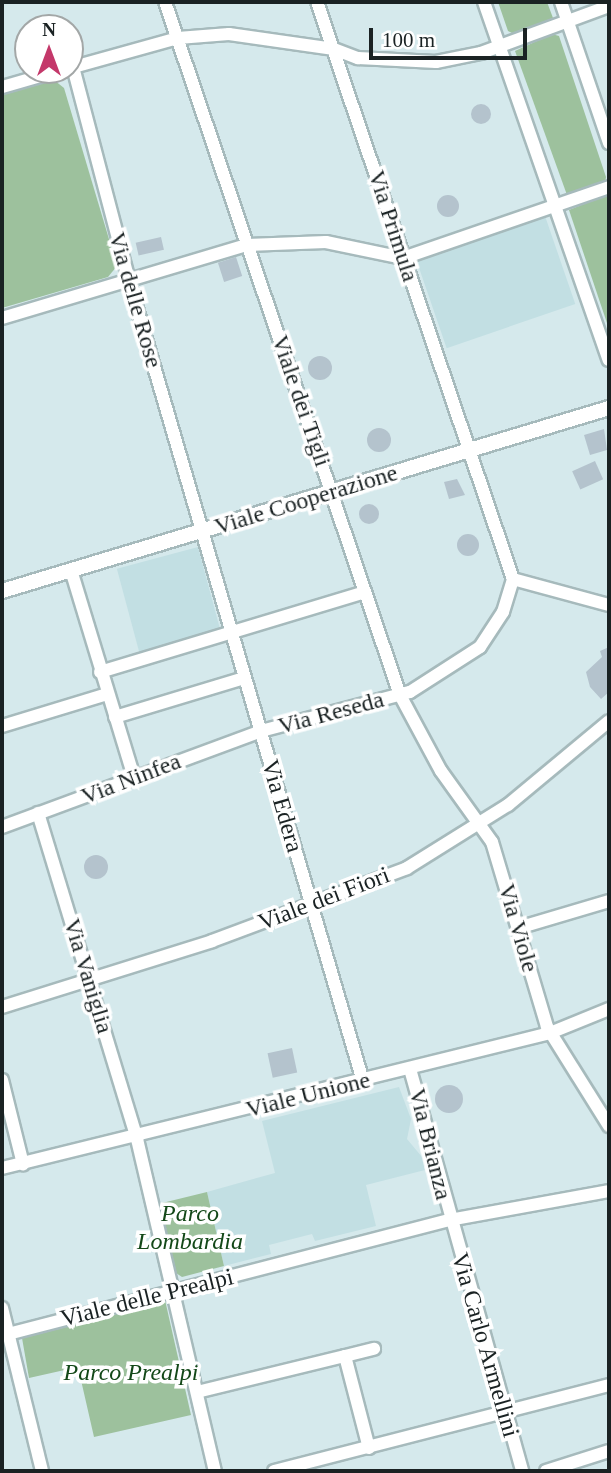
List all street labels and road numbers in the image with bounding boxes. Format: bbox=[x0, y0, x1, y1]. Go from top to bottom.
street label: Via Primula bbox=[362, 167, 424, 285]
street label: Via delle Rose bbox=[102, 229, 168, 371]
street label: Viale dei Tigli bbox=[265, 331, 337, 471]
street label: Viale Cooperazione bbox=[211, 458, 401, 542]
street label: Via Reseda bbox=[275, 685, 387, 741]
street label: Via Ninfea bbox=[77, 747, 185, 811]
street label: Via Edera bbox=[255, 756, 309, 856]
street label: Viale dei Fiori bbox=[254, 861, 394, 937]
street label: Via Viole bbox=[492, 880, 544, 976]
street label: Via Vaniglia bbox=[57, 915, 119, 1037]
street label: Viale Unione bbox=[243, 1066, 373, 1124]
street label: Via Brianza bbox=[402, 1085, 458, 1203]
street label: Via Carlo Armellini bbox=[445, 1249, 525, 1441]
street label: Viale delle Prealpi bbox=[58, 1263, 236, 1333]

